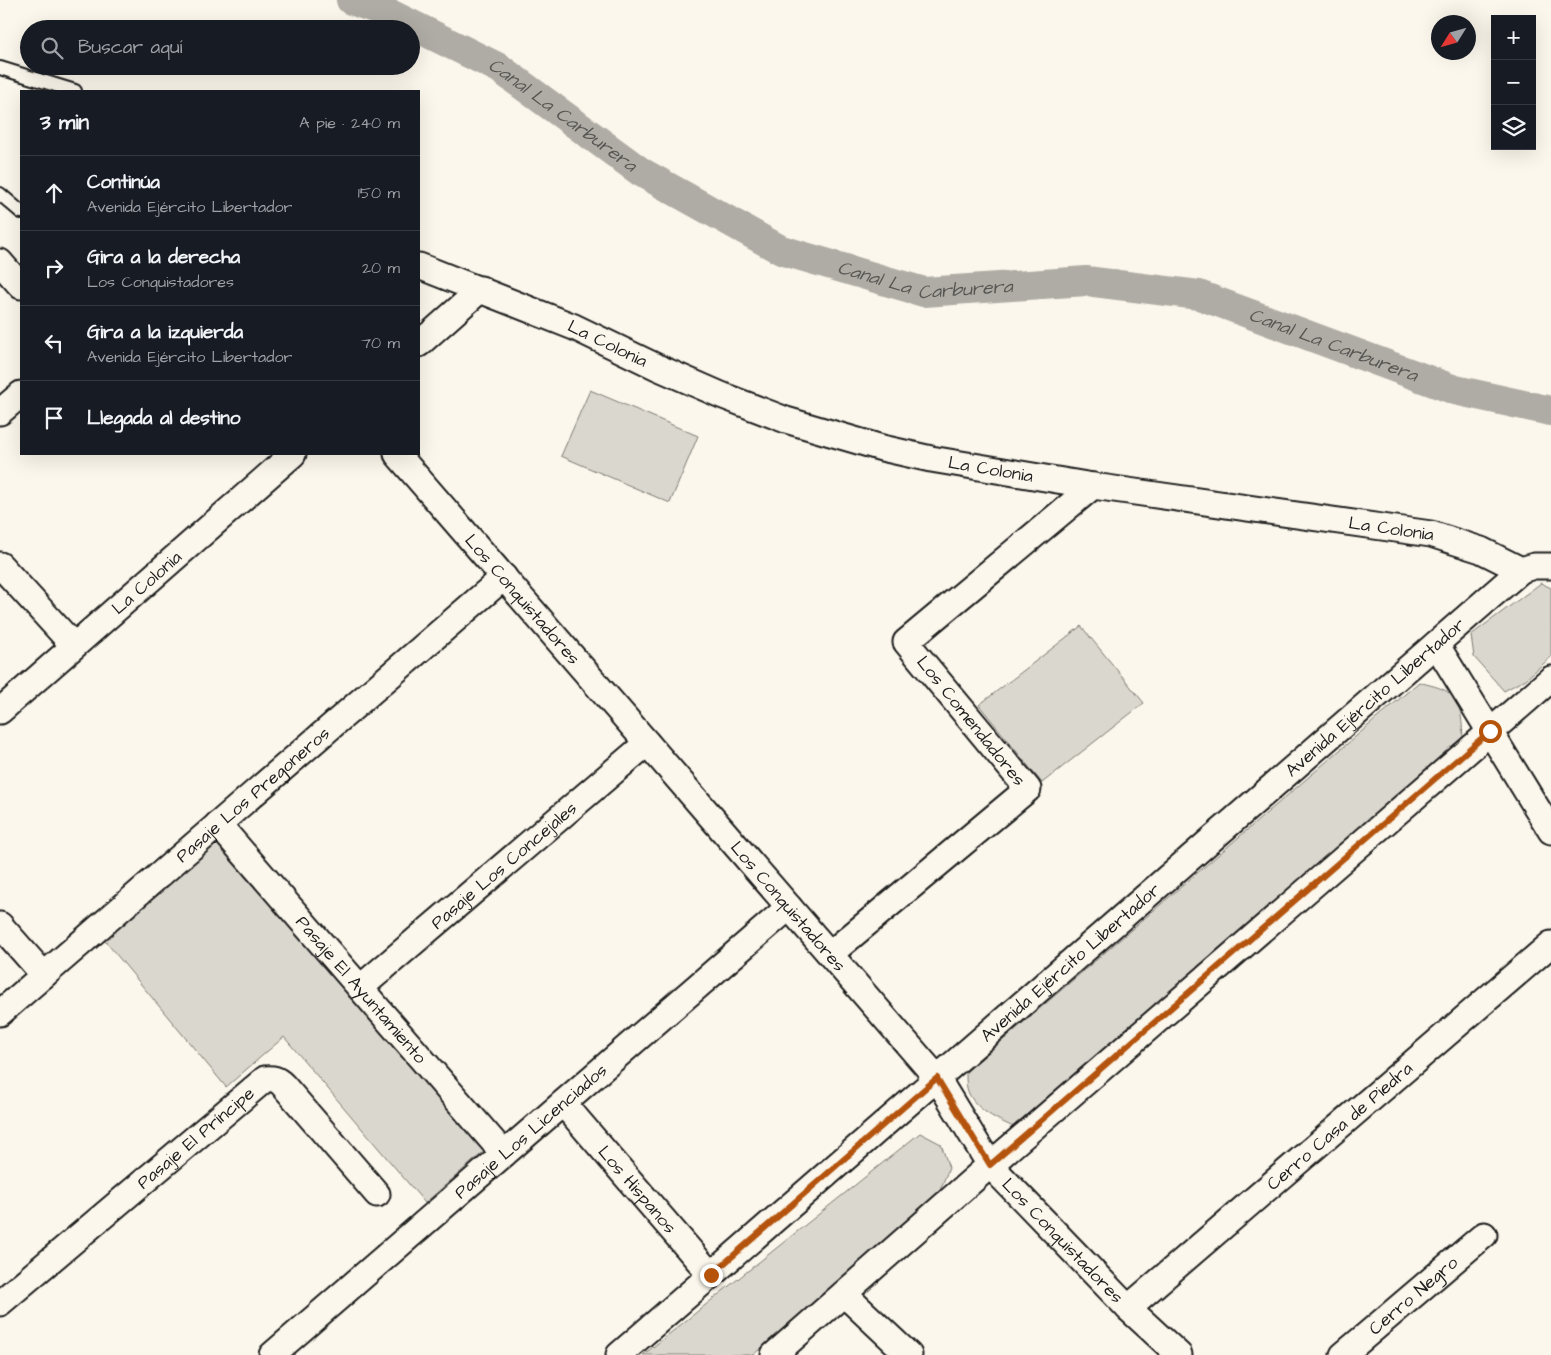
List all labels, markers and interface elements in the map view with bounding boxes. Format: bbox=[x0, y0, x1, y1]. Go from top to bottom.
north arrow bbox=[1431, 15, 1476, 60]
map controls bbox=[1491, 15, 1536, 150]
button: + bbox=[1491, 15, 1536, 60]
search box bbox=[20, 20, 420, 75]
icon: search bbox=[38, 34, 66, 62]
text: Buscar aquí bbox=[78, 34, 182, 61]
water label: Canal La Carburera bbox=[484, 51, 644, 179]
button: − bbox=[1491, 60, 1536, 105]
button: layers bbox=[1491, 105, 1536, 150]
text: 3 min bbox=[40, 108, 89, 137]
text: A pie · 240 m bbox=[299, 112, 400, 134]
text: Continúa bbox=[87, 169, 160, 196]
icon: ahead bbox=[40, 179, 68, 207]
text: 150 m bbox=[358, 182, 400, 204]
text: Avenida Ejército Libertador bbox=[87, 196, 292, 218]
text: Gira a la derecha bbox=[87, 244, 240, 271]
icon: right bbox=[40, 254, 68, 282]
water label: Canal La Carburera bbox=[834, 254, 1015, 306]
text: 20 m bbox=[362, 257, 400, 279]
text: Los Conquistadores bbox=[87, 271, 234, 293]
water label: Canal La Carburera bbox=[1245, 301, 1423, 389]
street label: La Colonia bbox=[564, 313, 652, 373]
text: Gira a la izquierda bbox=[87, 319, 243, 346]
icon: left bbox=[40, 329, 68, 357]
text: 70 m bbox=[361, 332, 400, 354]
text: Avenida Ejército Libertador bbox=[87, 346, 292, 368]
icon: arrive bbox=[40, 404, 68, 432]
text: Llegada al destino bbox=[87, 405, 240, 432]
street label: La Colonia bbox=[946, 450, 1035, 488]
street label: La Colonia bbox=[1347, 510, 1435, 547]
street label: Los Conquistadores bbox=[459, 528, 586, 670]
street label: La Colonia bbox=[106, 545, 187, 620]
street label: Avenida Ejército Libertador bbox=[1280, 612, 1470, 782]
street label: Los Comendadores bbox=[911, 651, 1031, 791]
route start bbox=[1479, 720, 1502, 743]
street label: Pasaje Los Pregoneros bbox=[170, 721, 335, 868]
street label: Pasaje Los Concejales bbox=[425, 796, 582, 935]
street label: Los Conquistadores bbox=[725, 835, 852, 977]
street label: Avenida Ejército Libertador bbox=[975, 877, 1165, 1048]
street label: Pasaje El Ayuntamiento bbox=[290, 910, 433, 1069]
street label: Cerro Casa de Piedra bbox=[1261, 1056, 1418, 1196]
street label: Pasaje Los Licenciados bbox=[449, 1058, 612, 1204]
street label: Pasaje El Príncipe bbox=[131, 1081, 260, 1195]
street label: Los Hispanos bbox=[592, 1140, 682, 1239]
street label: Los Conquistadores bbox=[996, 1172, 1129, 1309]
street label: Cerro Negro bbox=[1363, 1250, 1463, 1341]
route end bbox=[700, 1264, 723, 1287]

